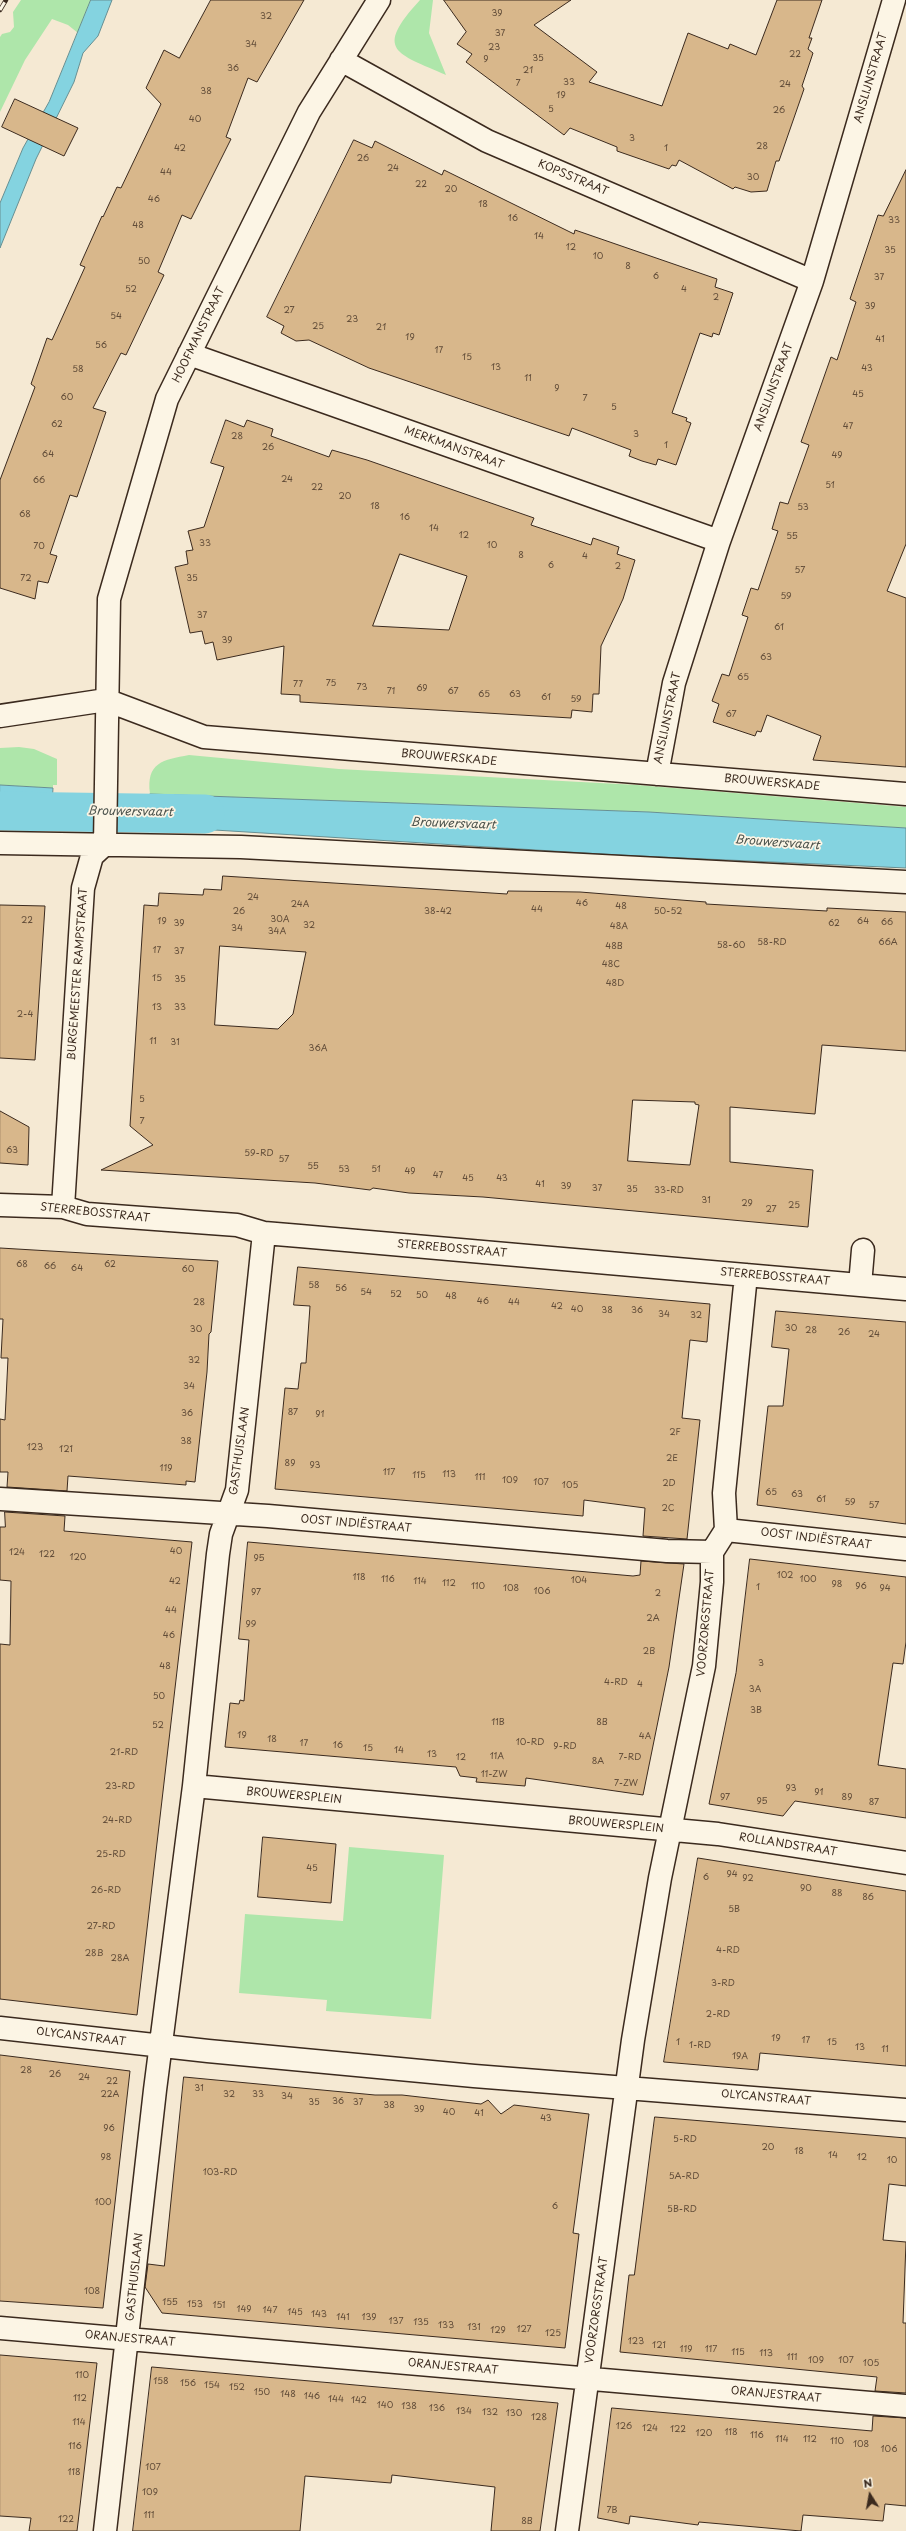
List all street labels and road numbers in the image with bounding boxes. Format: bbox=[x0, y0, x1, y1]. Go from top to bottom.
street label: ANSLIJNSTRAAT bbox=[852, 31, 890, 125]
street label: KOPSSTRAAT bbox=[536, 157, 610, 199]
street label: HOOFMANSTRAAT bbox=[170, 285, 228, 385]
street label: ANSLIJNSTRAAT bbox=[752, 341, 796, 433]
street label: MERKMANSTRAAT bbox=[402, 424, 506, 472]
street label: ANSLIJNSTRAAT bbox=[652, 671, 684, 765]
street label: BROUWERSKADE bbox=[400, 747, 498, 769]
street label: BROUWERSKADE bbox=[723, 772, 821, 794]
street label: BURGEMEESTER RAMPSTRAAT bbox=[65, 887, 91, 1061]
street label: STERREBOSSTRAAT bbox=[39, 1201, 151, 1225]
street label: STERREBOSSTRAAT bbox=[396, 1238, 508, 1260]
street label: STERREBOSSTRAAT bbox=[719, 1266, 831, 1288]
street label: GASTHUISLAAN bbox=[227, 1406, 253, 1496]
street label: OOST INDIËSTRAAT bbox=[300, 1513, 412, 1535]
street label: OOST INDIËSTRAAT bbox=[760, 1526, 872, 1552]
street label: VOORZORGSTRAAT bbox=[695, 1569, 717, 1677]
street label: BROUWERSPLEIN bbox=[246, 1785, 342, 1807]
street label: BROUWERSPLEIN bbox=[568, 1814, 664, 1836]
street label: ROLLANDSTRAAT bbox=[738, 1831, 838, 1859]
street label: OLYCANSTRAAT bbox=[35, 2025, 127, 2049]
street label: OLYCANSTRAAT bbox=[720, 2087, 812, 2109]
street label: GASTHUISLAAN bbox=[124, 2232, 146, 2322]
street label: VOORZORGSTRAAT bbox=[583, 2256, 611, 2364]
street label: ORANJESTRAAT bbox=[84, 2328, 176, 2350]
street label: ORANJESTRAAT bbox=[407, 2356, 499, 2378]
street label: ORANJESTRAAT bbox=[730, 2384, 822, 2406]

